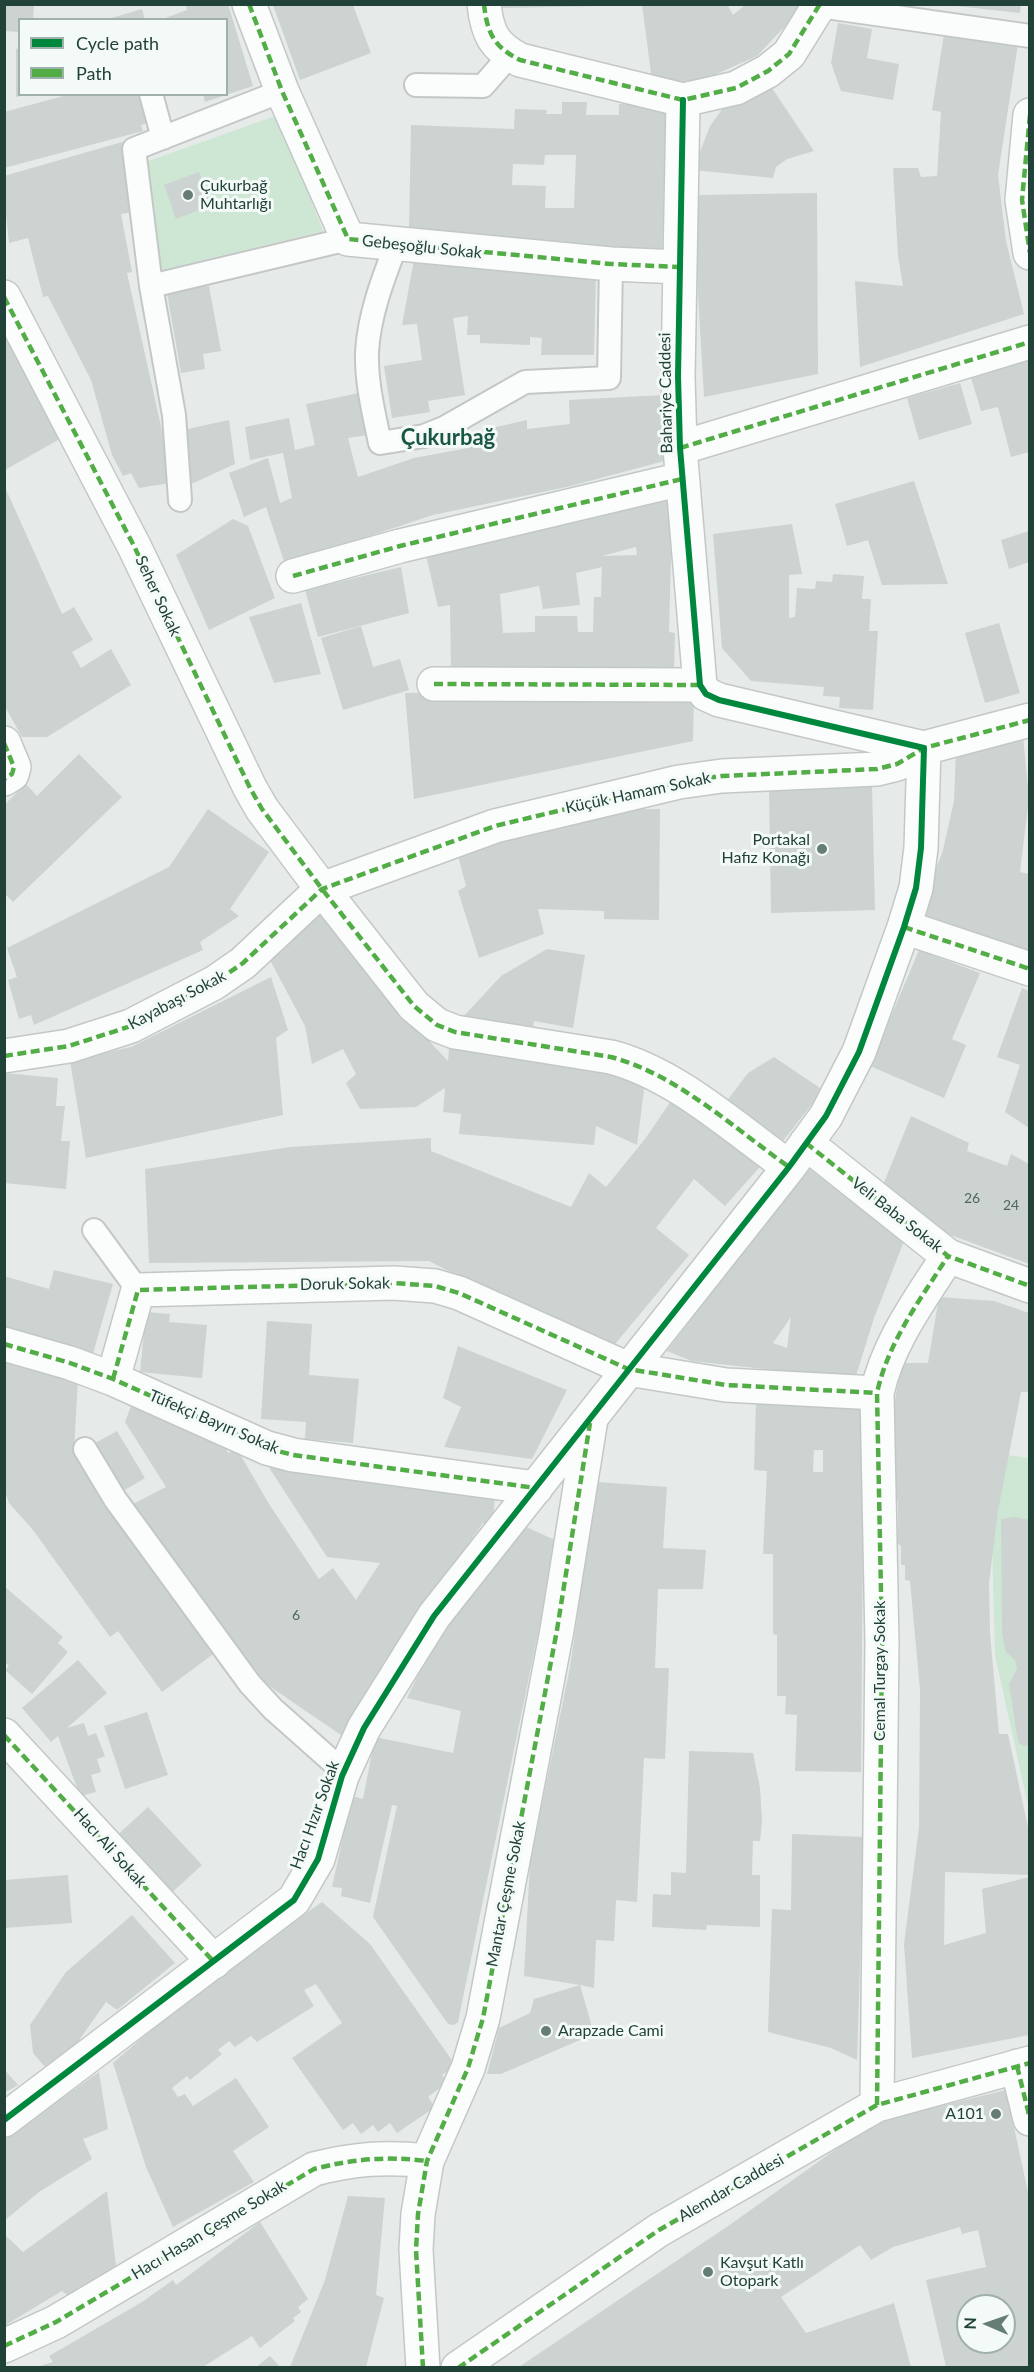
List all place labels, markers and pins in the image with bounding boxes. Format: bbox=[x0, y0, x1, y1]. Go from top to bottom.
place label: Çukurbağ Muhtarlığı bbox=[200, 176, 272, 214]
marker: Çukurbağ Muhtarlığı bbox=[181, 188, 195, 202]
place label: Portakal Hafız Konağı bbox=[722, 830, 810, 868]
marker: Portakal Hafız Konağı bbox=[815, 842, 829, 856]
place label: Arapzade Cami bbox=[558, 2021, 664, 2041]
marker: Arapzade Cami bbox=[539, 2024, 553, 2038]
place label: A101 bbox=[945, 2104, 984, 2124]
marker: A101 bbox=[989, 2107, 1003, 2121]
place label: Kavşut Katlı Otopark bbox=[720, 2253, 804, 2291]
marker: Kavşut Katlı Otopark bbox=[701, 2265, 715, 2279]

